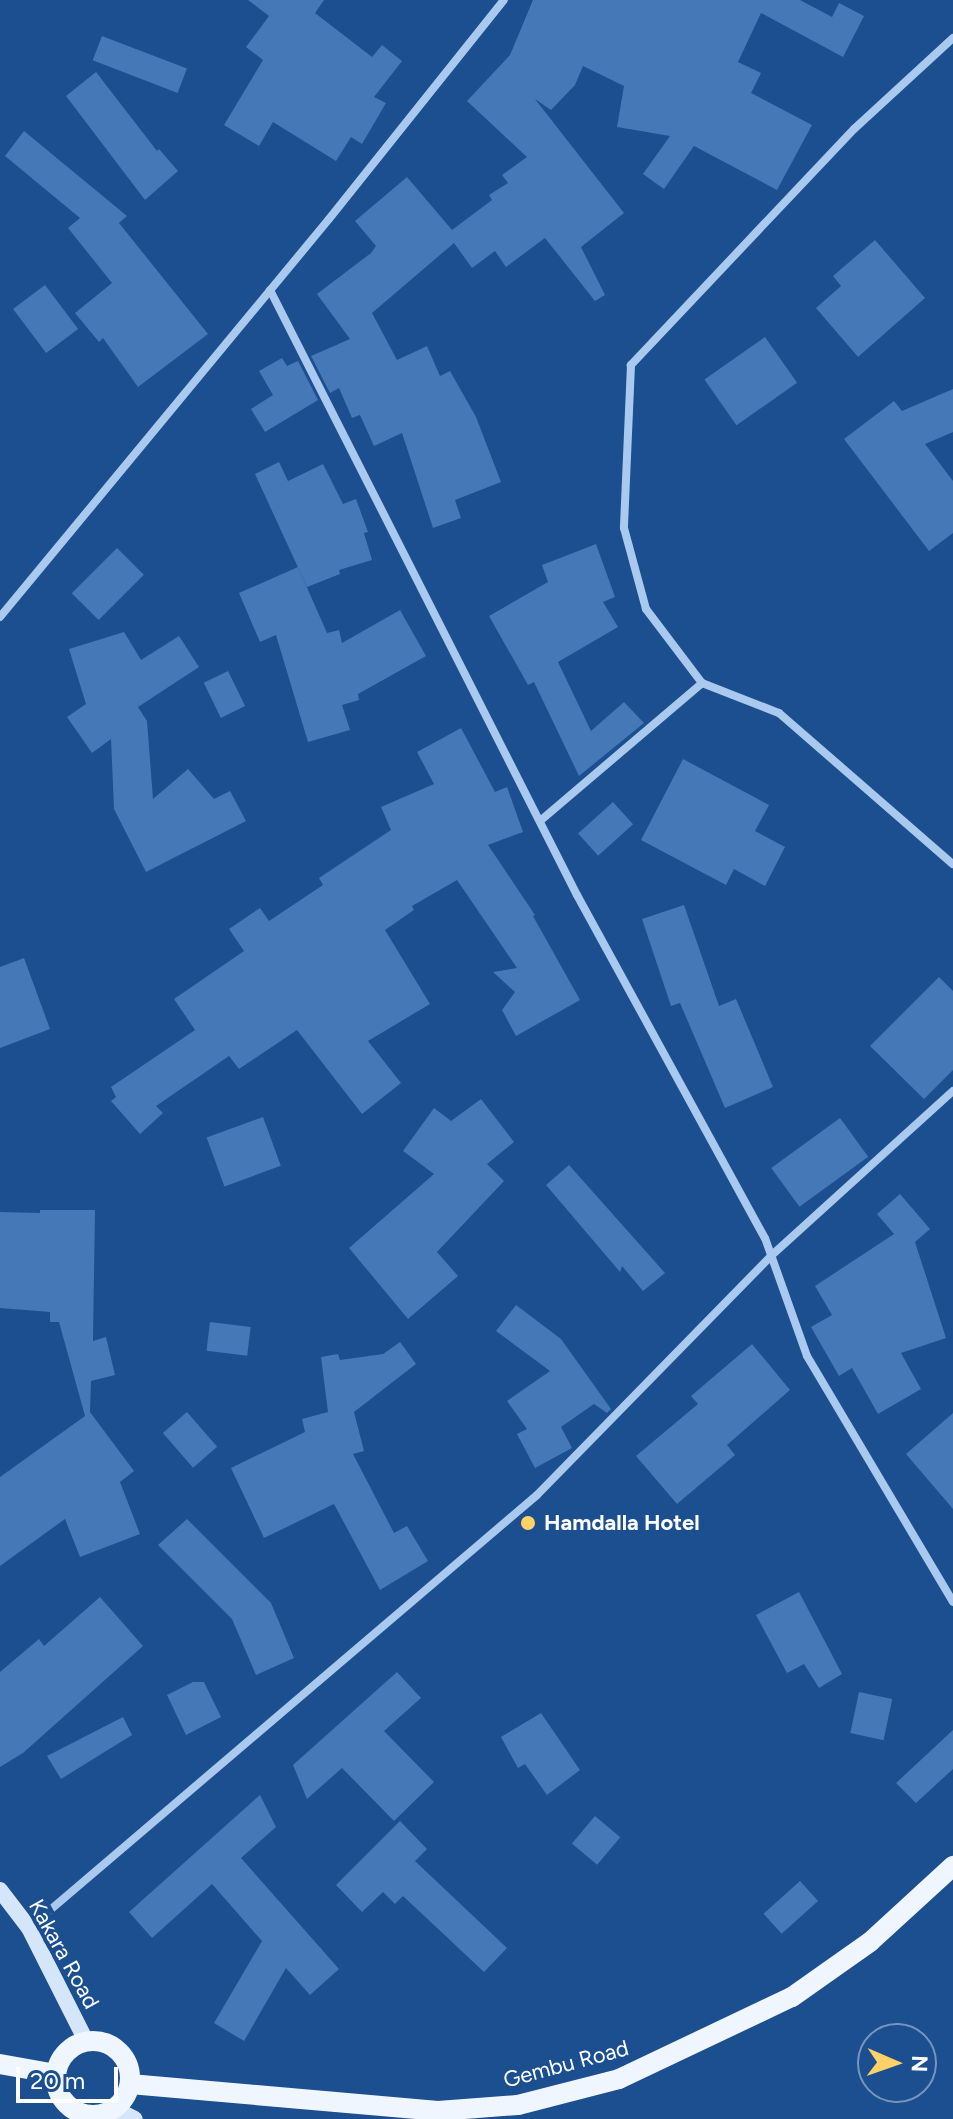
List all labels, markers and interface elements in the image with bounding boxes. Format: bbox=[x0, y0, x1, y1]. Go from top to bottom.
place label: Hamdalla Hotel bbox=[544, 1510, 700, 1536]
marker: Hamdalla Hotel bbox=[519, 1514, 537, 1532]
street label: Kakara Road bbox=[23, 1895, 105, 2013]
north arrow bbox=[857, 2023, 937, 2103]
street label: Gembu Road bbox=[500, 2035, 632, 2093]
scale bar bbox=[20, 2051, 122, 2101]
text: N bbox=[906, 2055, 933, 2073]
text: 20 m bbox=[30, 2066, 85, 2095]

